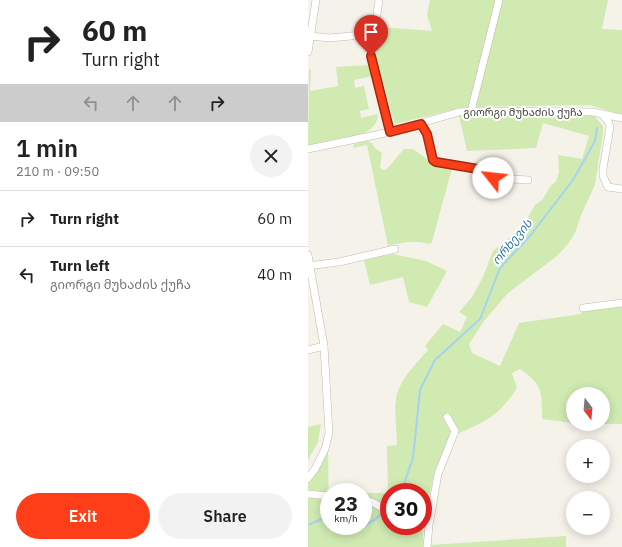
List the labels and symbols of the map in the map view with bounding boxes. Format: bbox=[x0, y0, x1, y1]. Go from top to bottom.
pin bbox=[354, 15, 388, 56]
street label: გიორგი მუხაძის ქუჩა bbox=[463, 105, 583, 119]
position arrow bbox=[472, 157, 514, 199]
water label: ორხევის bbox=[488, 215, 535, 267]
north arrow bbox=[566, 387, 610, 431]
speed limit sign: 30 bbox=[380, 483, 432, 535]

